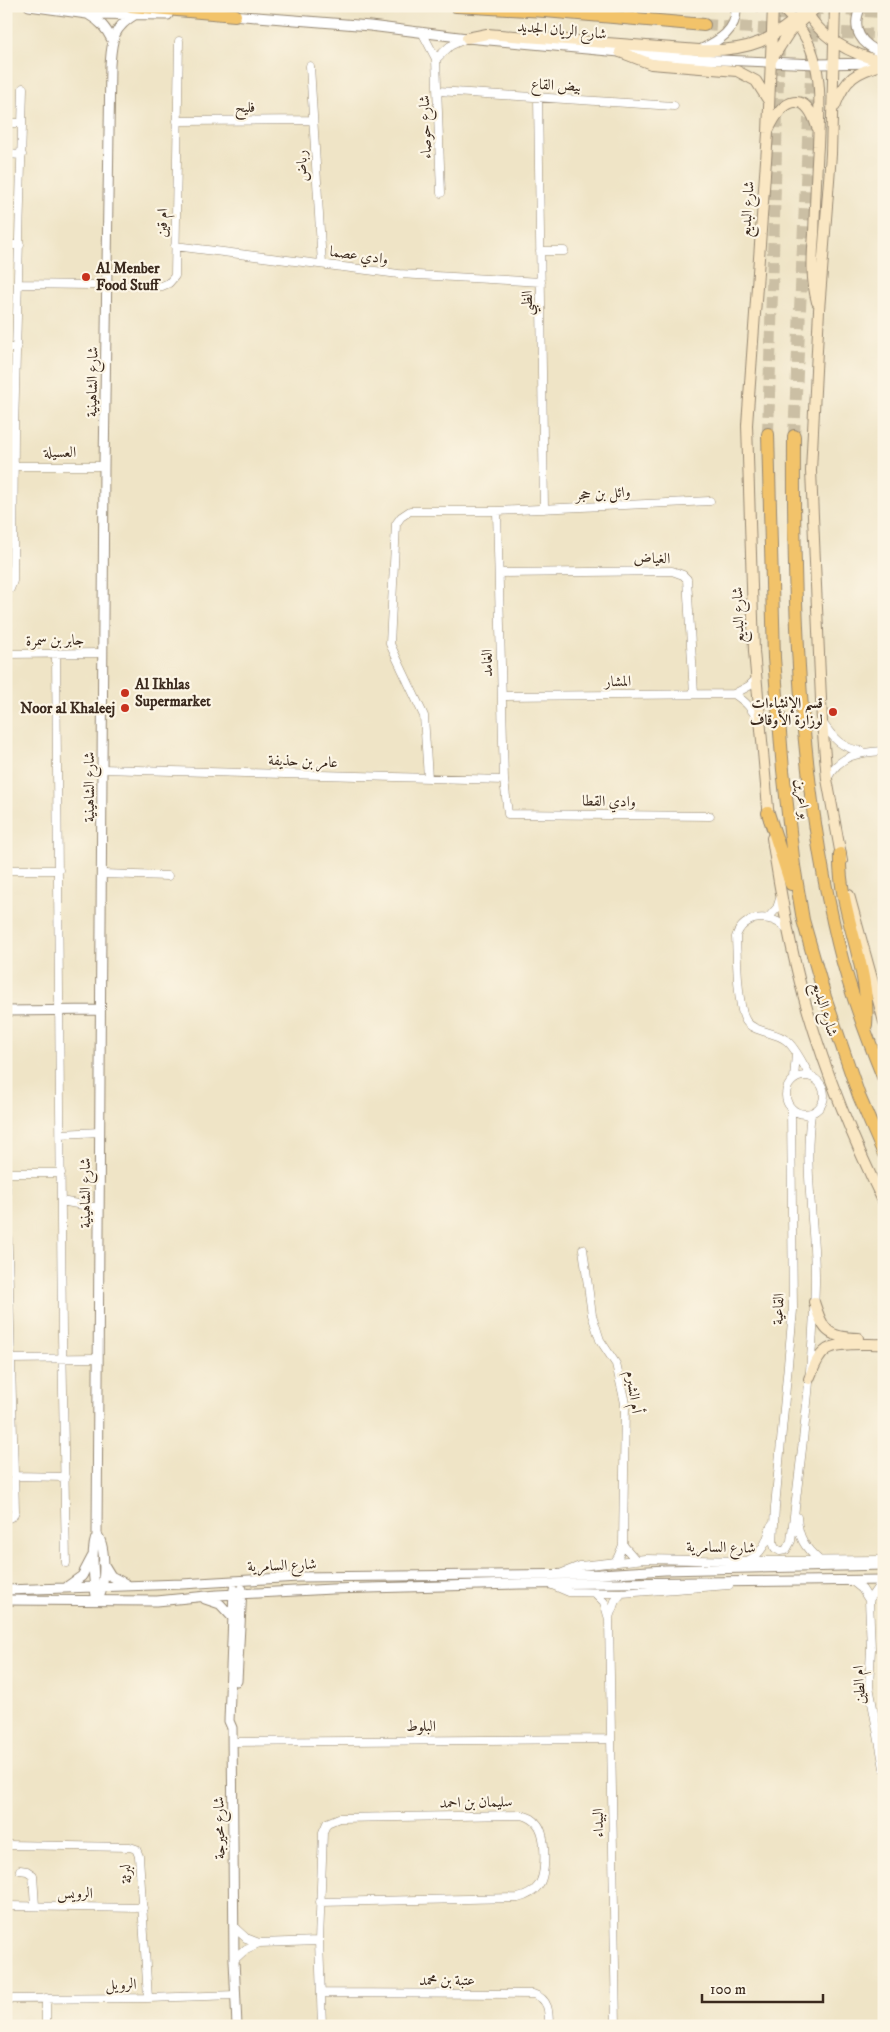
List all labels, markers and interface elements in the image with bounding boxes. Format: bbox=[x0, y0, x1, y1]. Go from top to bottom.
street label: شارع الريان الجديد bbox=[516, 17, 607, 47]
street label: بيض القاع bbox=[530, 75, 582, 99]
street label: شارع حوصاء bbox=[415, 95, 439, 159]
street label: فليح bbox=[235, 98, 255, 121]
street label: رباض bbox=[292, 149, 313, 182]
street label: شارع البديع bbox=[736, 180, 763, 238]
street label: ام قين bbox=[153, 208, 175, 238]
street label: وادي عصما bbox=[328, 242, 389, 271]
place label: Al Menber Food Stuff bbox=[95, 259, 161, 295]
marker: Al Menber Food Stuff bbox=[80, 271, 92, 283]
street label: الظبي bbox=[518, 290, 541, 316]
street label: شارع الشاهينية bbox=[82, 347, 106, 417]
street label: العسيلة bbox=[43, 443, 76, 462]
street label: وائل بن حجر bbox=[573, 483, 631, 506]
street label: الغياض bbox=[634, 549, 670, 568]
street label: شارع البديع bbox=[728, 586, 753, 643]
street label: جابر بن سمرة bbox=[26, 630, 84, 651]
street label: الغامد bbox=[478, 649, 497, 677]
street label: المشار bbox=[603, 672, 631, 691]
place label: Al Ikhlas Supermarket bbox=[134, 675, 211, 711]
marker: Al Ikhlas Supermarket bbox=[119, 687, 131, 699]
place label: قسم الإنشاءات لوزارة الأوقاف bbox=[750, 694, 823, 730]
place label: Noor al Khaleej bbox=[20, 699, 115, 718]
marker: Noor al Khaleej bbox=[119, 702, 131, 714]
marker: قسم الإنشاءات لوزارة الأوقاف bbox=[827, 706, 839, 718]
street label: عامر بن حذيفة bbox=[268, 751, 338, 773]
street label: شارع الشاهينية bbox=[80, 752, 102, 822]
street label: بو اعرين bbox=[789, 778, 815, 821]
street label: وادي القطا bbox=[582, 792, 636, 813]
street label: شارع البديع bbox=[803, 980, 842, 1040]
street label: شارع الشاهينية bbox=[76, 1158, 98, 1228]
street label: القاعية bbox=[768, 1293, 789, 1325]
street label: أم الشبرم bbox=[618, 1369, 648, 1416]
street label: شارع السامرية bbox=[686, 1537, 756, 1561]
street label: شارع السامرية bbox=[247, 1555, 317, 1579]
street label: ام الطين bbox=[849, 1665, 873, 1705]
street label: البلوط bbox=[406, 1717, 436, 1736]
street label: سليمان بن احمد bbox=[439, 1792, 513, 1813]
street label: شارع محيرجة bbox=[209, 1796, 233, 1860]
street label: البيداء bbox=[589, 1808, 608, 1838]
street label: لبرثة bbox=[116, 1863, 137, 1884]
street label: الرويس bbox=[57, 1884, 93, 1903]
street label: عتبة بن محمد bbox=[419, 1971, 475, 1990]
scale bar bbox=[702, 1972, 824, 2004]
street label: الرويل bbox=[105, 1975, 137, 1995]
text: 100 m bbox=[710, 1980, 746, 1999]

